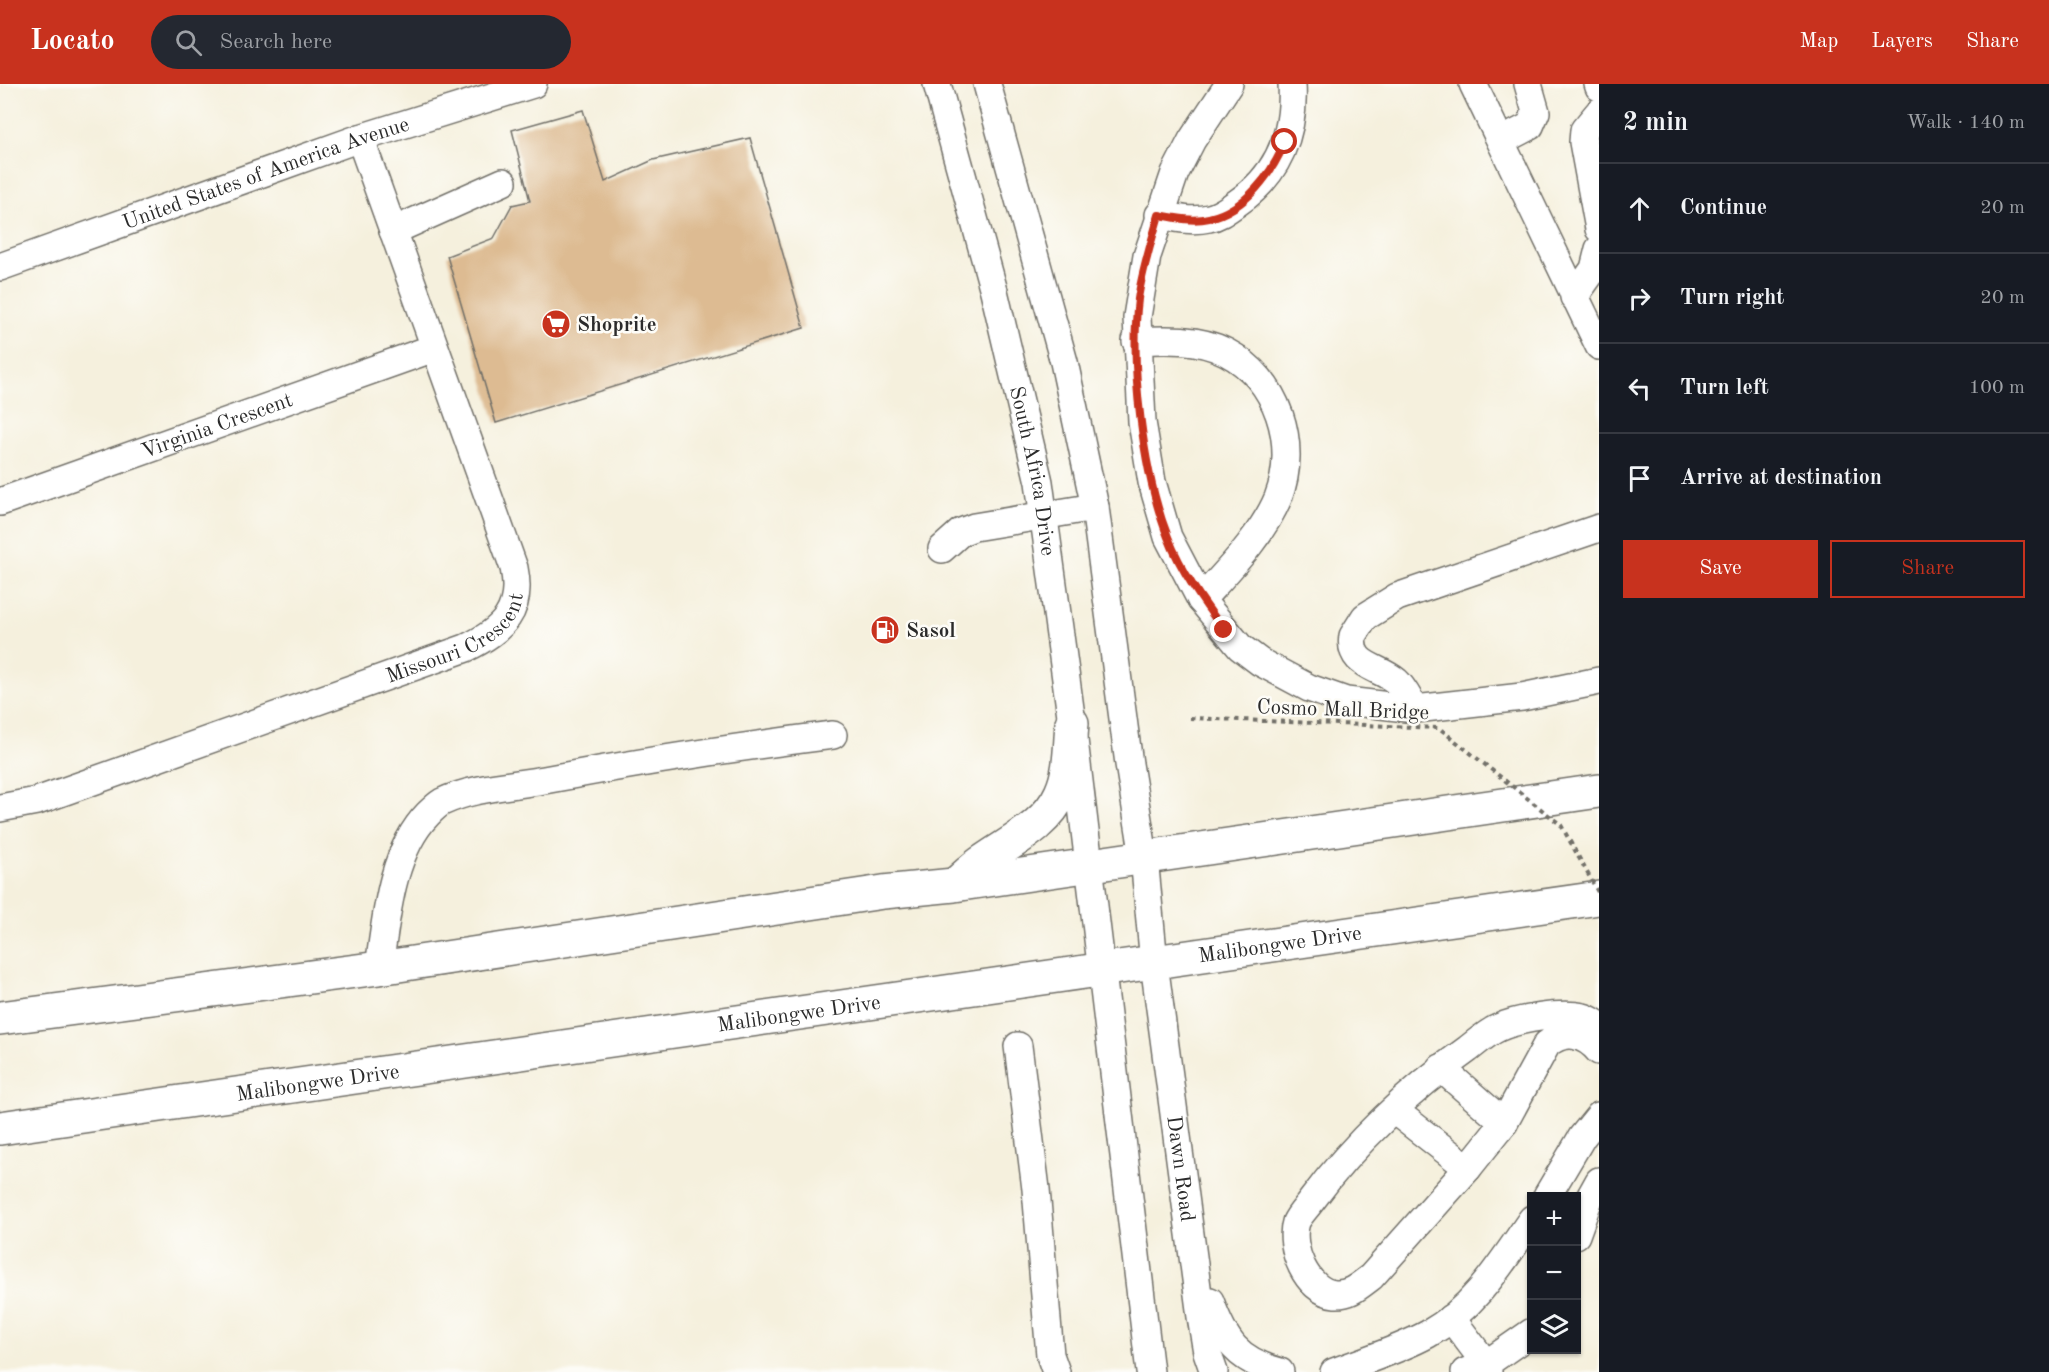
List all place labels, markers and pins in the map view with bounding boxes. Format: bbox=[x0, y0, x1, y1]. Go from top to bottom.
supermarket icon: Shoprite bbox=[540, 308, 572, 340]
place label: Shoprite bbox=[577, 315, 657, 336]
fuel station icon: Sasol bbox=[869, 614, 901, 646]
place label: Sasol bbox=[906, 621, 956, 642]

